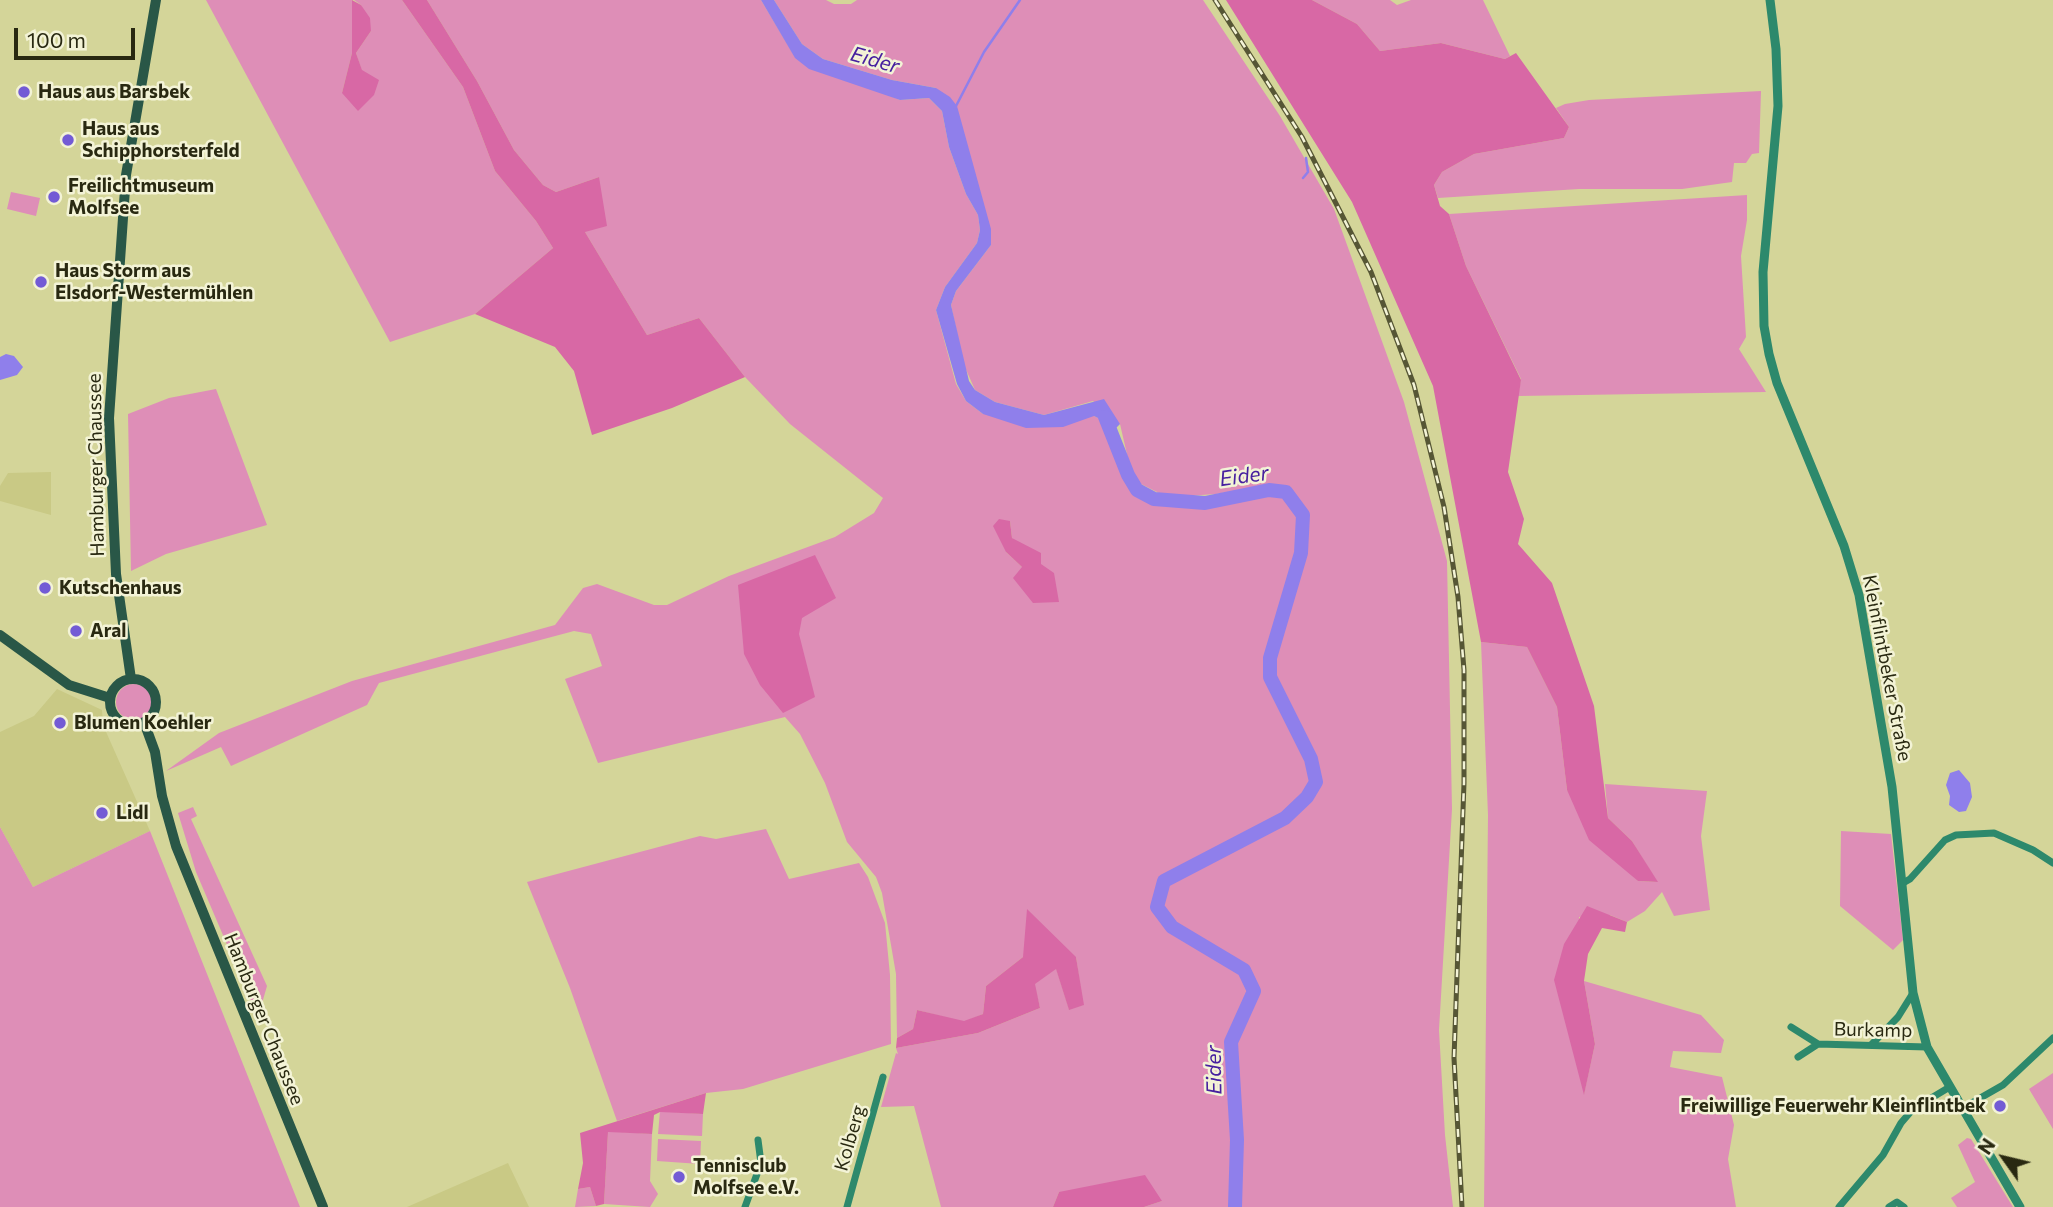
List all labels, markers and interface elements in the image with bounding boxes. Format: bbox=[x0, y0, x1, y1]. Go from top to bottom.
scale bar bbox=[18, 14, 138, 58]
text: 100 m bbox=[27, 27, 86, 52]
water label: Eider bbox=[848, 41, 902, 79]
place label: Haus aus Barsbek bbox=[38, 81, 190, 103]
marker: Haus aus Barsbek bbox=[16, 84, 32, 100]
place label: Haus aus Schipphorsterfeld bbox=[82, 118, 240, 162]
marker: Haus aus Schipphorsterfeld bbox=[60, 132, 76, 148]
place label: Freilichtmuseum Molfsee bbox=[68, 175, 214, 219]
marker: Freilichtmuseum Molfsee bbox=[46, 189, 62, 205]
place label: Haus Storm aus Elsdorf-Westermühlen bbox=[55, 260, 253, 304]
marker: Haus Storm aus Elsdorf-Westermühlen bbox=[33, 274, 49, 290]
street label: Hamburger Chaussee bbox=[83, 373, 109, 557]
water label: Eider bbox=[1218, 460, 1270, 492]
street label: Kleinflintbeker Straße bbox=[1858, 573, 1916, 763]
place label: Kutschenhaus bbox=[59, 577, 182, 599]
marker: Kutschenhaus bbox=[37, 580, 53, 596]
place label: Aral bbox=[90, 620, 126, 642]
marker: Aral bbox=[68, 623, 84, 639]
place label: Blumen Koehler bbox=[74, 712, 212, 734]
marker: Blumen Koehler bbox=[52, 715, 68, 731]
place label: Lidl bbox=[116, 802, 149, 824]
marker: Lidl bbox=[94, 805, 110, 821]
street label: Hamburger Chaussee bbox=[219, 930, 309, 1108]
street label: Burkamp bbox=[1834, 1018, 1912, 1042]
water label: Eider bbox=[1201, 1045, 1227, 1095]
place label: Freiwillige Feuerwehr Kleinflintbek bbox=[1680, 1095, 1986, 1117]
marker: Freiwillige Feuerwehr Kleinflintbek bbox=[1992, 1098, 2008, 1114]
street label: Kolberg bbox=[830, 1102, 870, 1174]
north arrow bbox=[1969, 1123, 2039, 1193]
text: N bbox=[1973, 1134, 2000, 1158]
place label: Tennisclub Molfsee e.V. bbox=[693, 1155, 799, 1199]
marker: Tennisclub Molfsee e.V. bbox=[671, 1169, 687, 1185]

